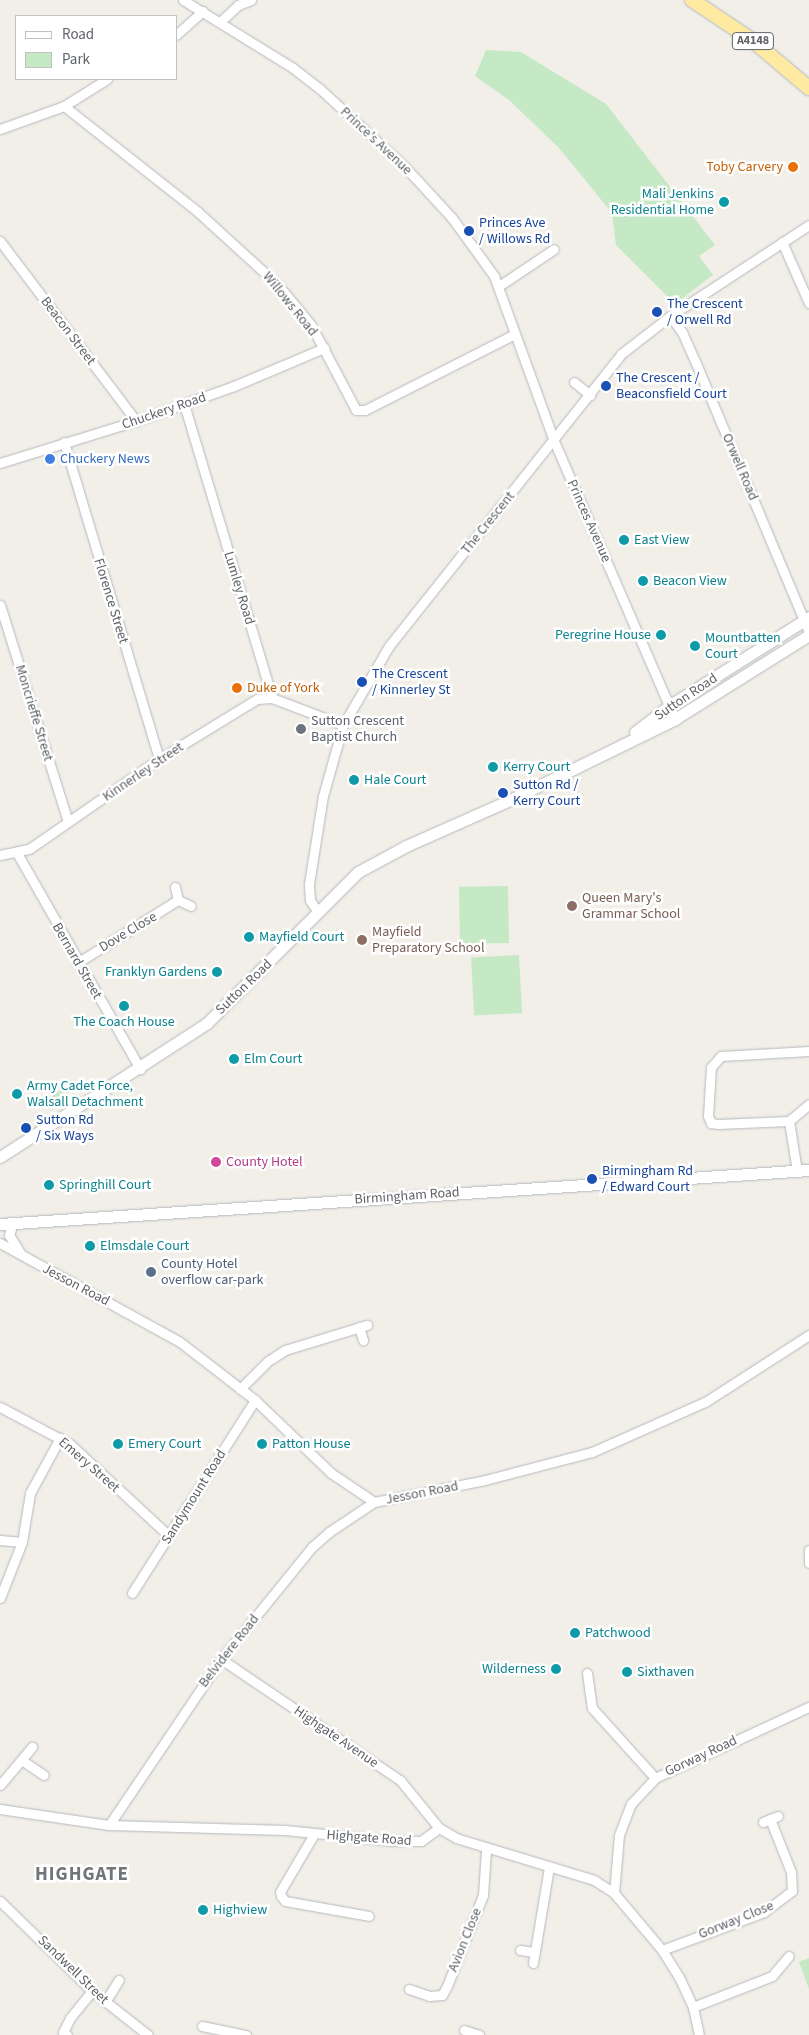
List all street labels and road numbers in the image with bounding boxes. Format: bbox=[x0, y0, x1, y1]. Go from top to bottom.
road number: A4148 bbox=[732, 31, 774, 50]
street label: Prince's Avenue bbox=[337, 104, 415, 178]
street label: Willows Road bbox=[259, 268, 321, 340]
street label: Beacon Street bbox=[37, 294, 99, 368]
street label: Chuckery Road bbox=[120, 389, 208, 433]
street label: Orwell Road bbox=[718, 431, 762, 503]
street label: Princes Avenue bbox=[563, 477, 615, 565]
street label: The Crescent bbox=[458, 488, 518, 558]
street label: Lumley Road bbox=[220, 549, 258, 627]
street label: Florence Street bbox=[90, 556, 132, 646]
street label: Moncrieffe Street bbox=[11, 663, 57, 763]
street label: Sutton Road bbox=[651, 670, 721, 724]
street label: Kinnerley Street bbox=[99, 739, 187, 805]
street label: Dove Close bbox=[96, 908, 160, 956]
street label: Bernard Street bbox=[48, 920, 106, 1002]
street label: Sutton Road bbox=[212, 956, 276, 1018]
street label: Birmingham Road bbox=[354, 1184, 460, 1208]
street label: Jesson Road bbox=[40, 1260, 112, 1310]
street label: Emery Street bbox=[55, 1434, 123, 1496]
street label: Sandymount Road bbox=[158, 1447, 230, 1547]
street label: Jesson Road bbox=[384, 1478, 460, 1508]
street label: Belvidere Road bbox=[195, 1611, 263, 1691]
street label: Highgate Avenue bbox=[291, 1703, 381, 1771]
street label: Gorway Road bbox=[662, 1732, 740, 1780]
street label: Highgate Road bbox=[326, 1827, 412, 1849]
street label: Gorway Close bbox=[696, 1897, 776, 1943]
street label: Avion Close bbox=[445, 1906, 485, 1974]
street label: Sandwell Street bbox=[34, 1932, 112, 2008]

